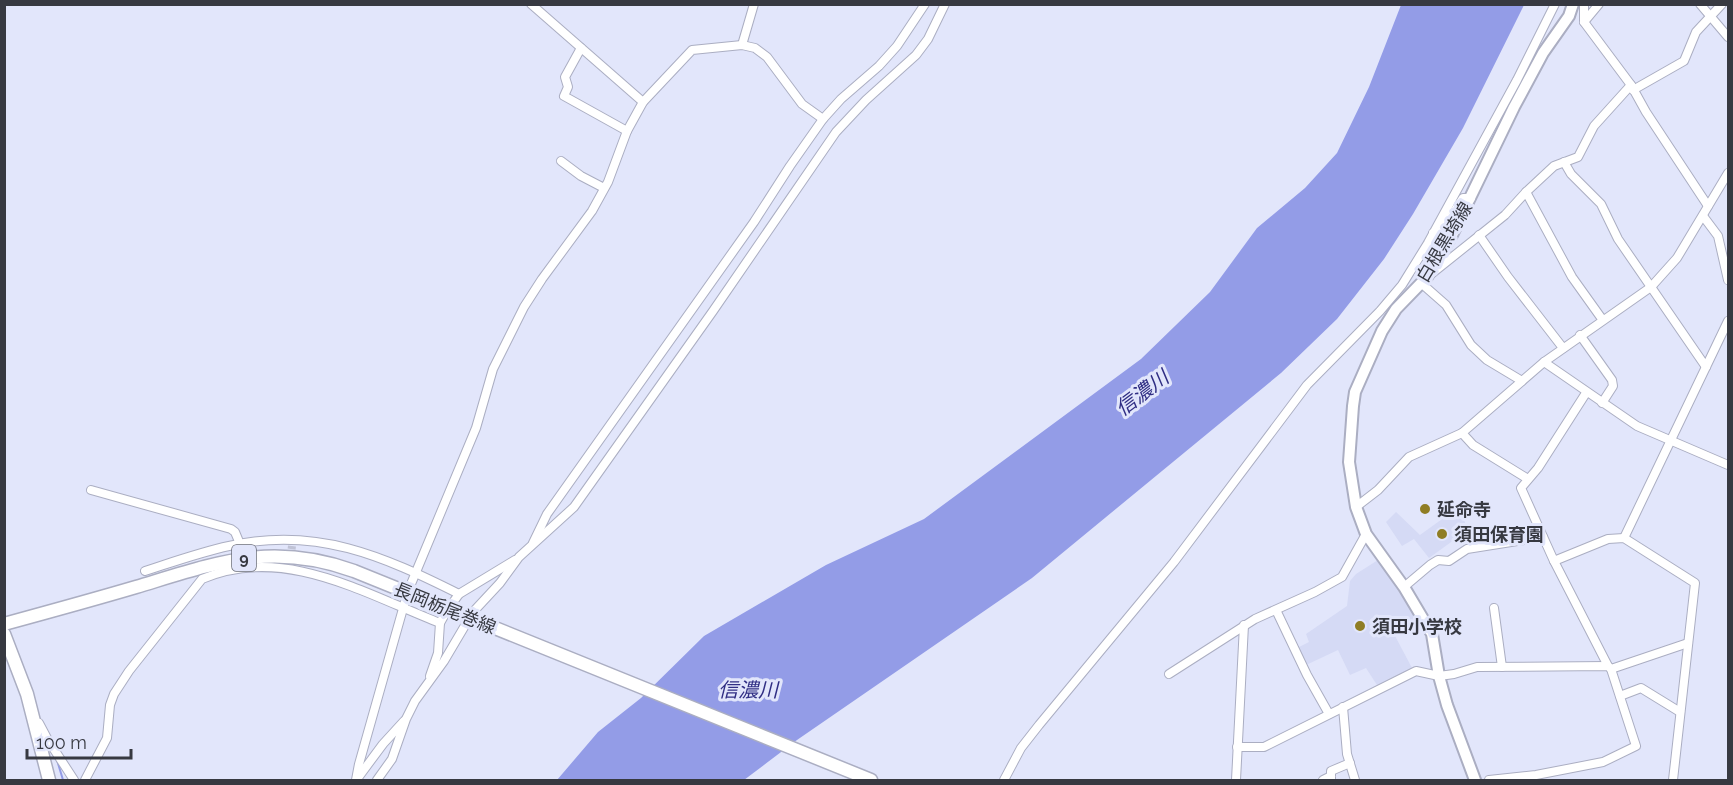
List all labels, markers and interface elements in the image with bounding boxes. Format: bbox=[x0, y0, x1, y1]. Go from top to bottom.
street label: 白根黒埼線 bbox=[1412, 198, 1476, 286]
water label: 信濃川 bbox=[1111, 364, 1175, 421]
place label: 延命寺 bbox=[1437, 499, 1491, 520]
marker: 延命寺 bbox=[1418, 502, 1432, 516]
place label: 須田保育園 bbox=[1454, 524, 1544, 545]
marker: 須田保育園 bbox=[1435, 527, 1449, 541]
road number: 9 bbox=[232, 545, 256, 571]
street label: 長岡栃尾巻線 bbox=[391, 578, 499, 638]
place label: 須田小学校 bbox=[1372, 616, 1462, 637]
marker: 須田小学校 bbox=[1353, 619, 1367, 633]
water label: 信濃川 bbox=[718, 678, 780, 702]
scale bar bbox=[27, 722, 130, 760]
text: 100 m bbox=[36, 732, 87, 753]

